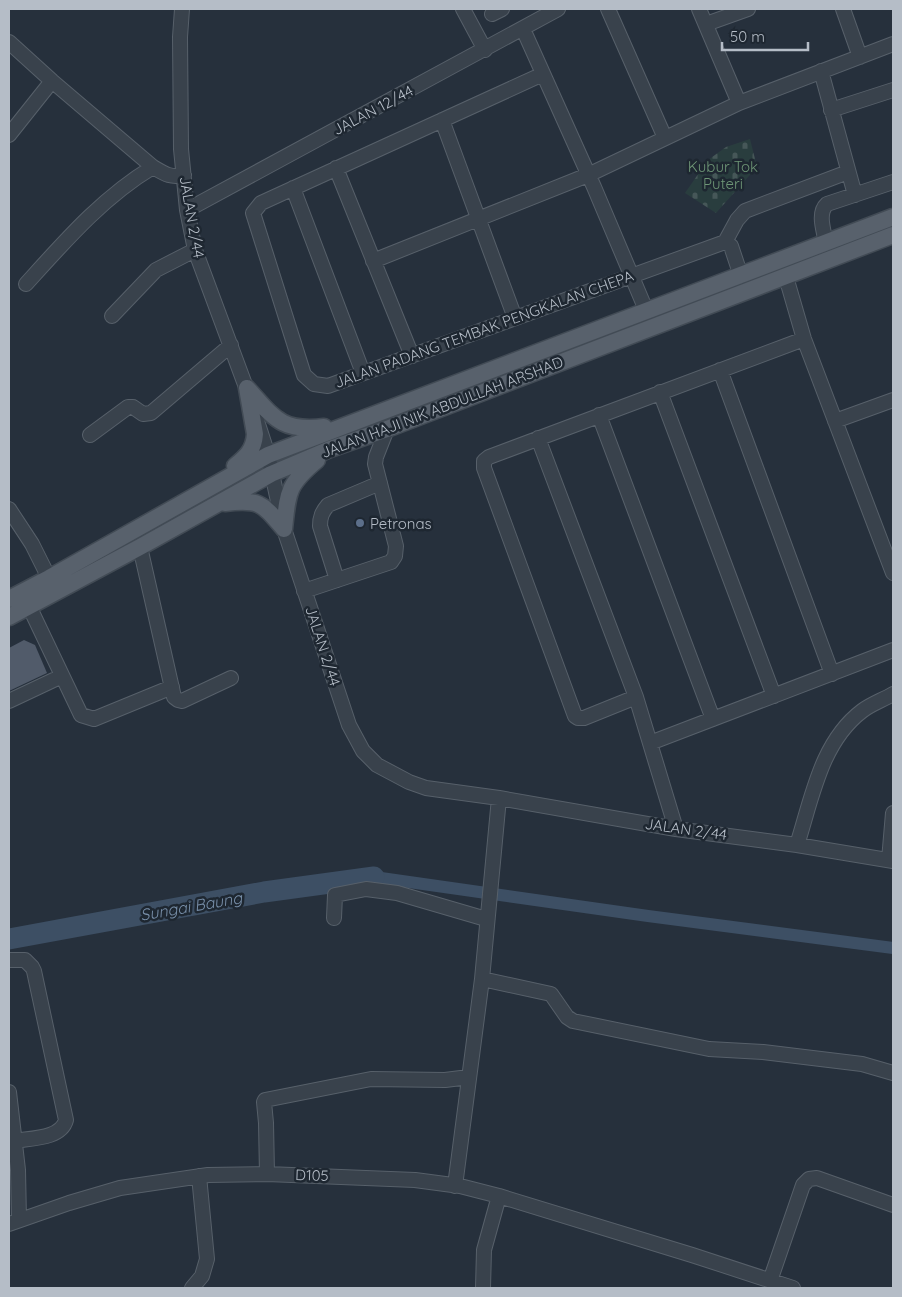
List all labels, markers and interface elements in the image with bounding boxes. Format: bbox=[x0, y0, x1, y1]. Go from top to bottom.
scale bar bbox=[722, 20, 808, 52]
text: 50 m bbox=[730, 27, 765, 46]
street label: JALAN 12/44 bbox=[330, 81, 417, 139]
park label: Kubur Tok Puteri bbox=[688, 157, 758, 193]
street label: JALAN 2/44 bbox=[175, 175, 209, 259]
street label: JALAN PADANG TEMBAK PENGKALAN CHEPA bbox=[332, 266, 636, 392]
street label: JALAN HAJI NIK ABDULLAH ARSHAD bbox=[318, 352, 566, 462]
place label: Petronas bbox=[370, 514, 432, 533]
marker: Petronas bbox=[354, 517, 366, 529]
street label: JALAN 2/44 bbox=[301, 604, 345, 688]
street label: JALAN 2/44 bbox=[644, 814, 728, 844]
water label: Sungai Baung bbox=[139, 887, 244, 925]
street label: D105 bbox=[295, 1165, 329, 1185]

